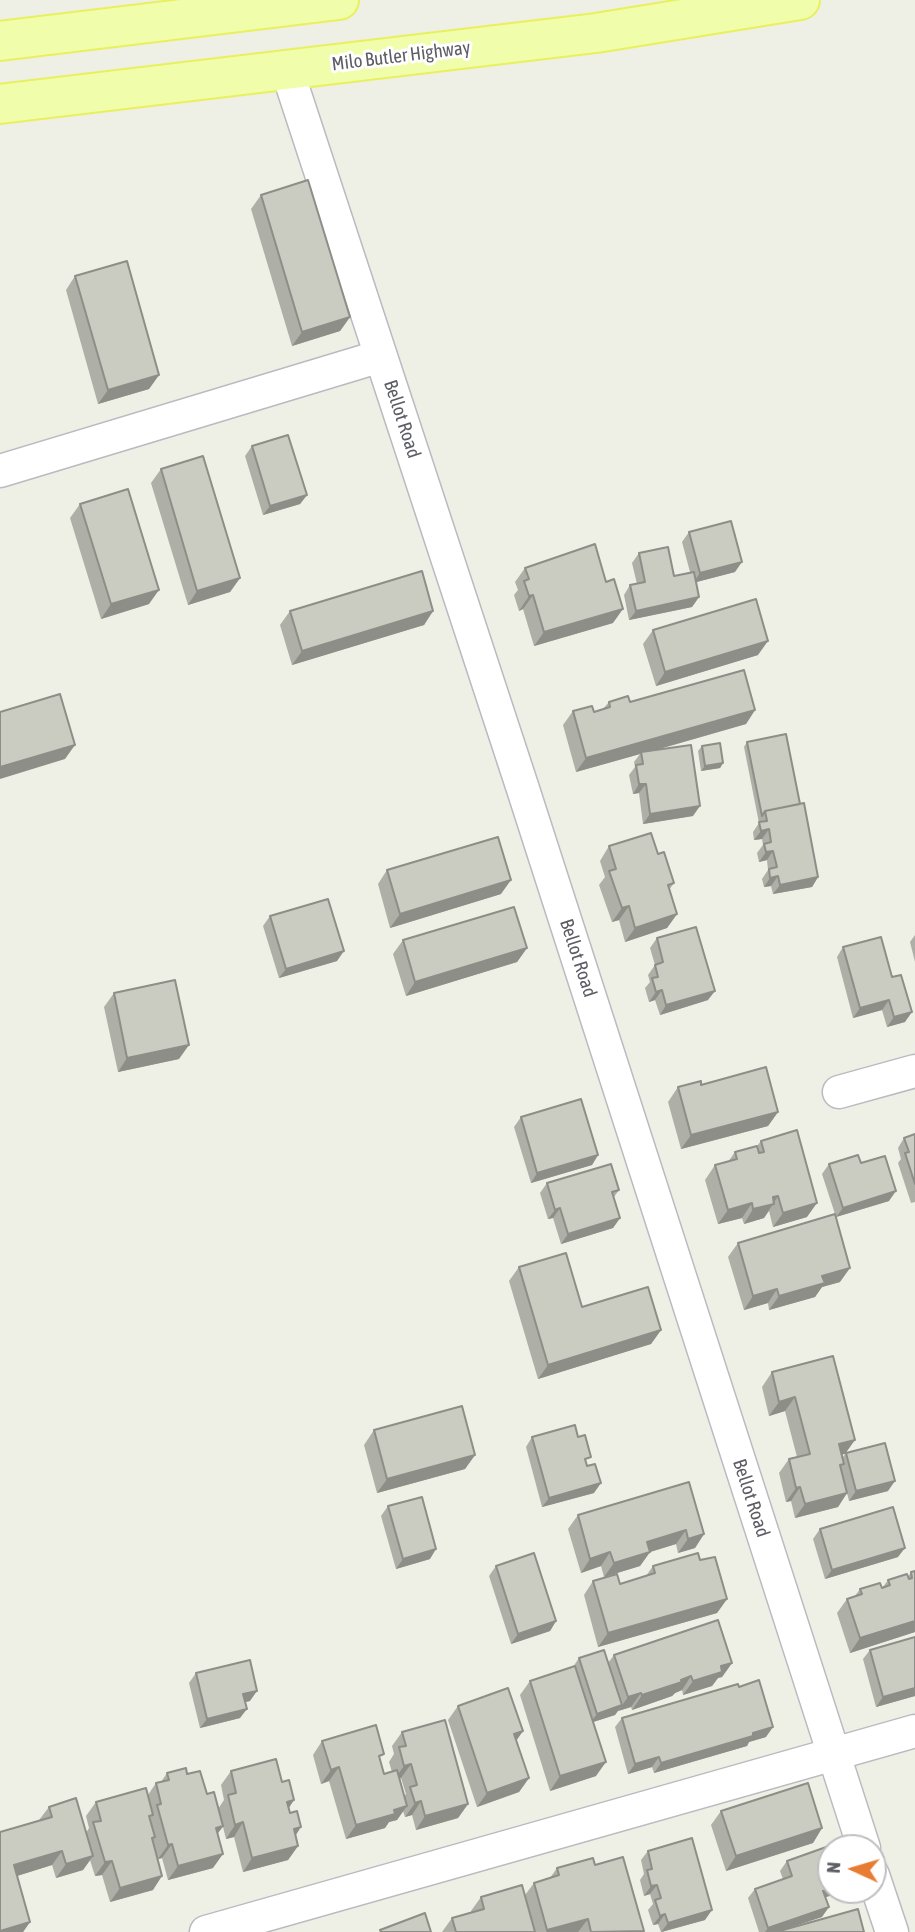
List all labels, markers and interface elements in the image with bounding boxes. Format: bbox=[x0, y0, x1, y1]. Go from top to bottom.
street label: Milo Butler Highway bbox=[330, 36, 472, 76]
street label: Bellot Road bbox=[379, 377, 425, 461]
street label: Bellot Road bbox=[555, 916, 601, 1000]
street label: Bellot Road bbox=[728, 1456, 774, 1540]
north arrow bbox=[817, 1834, 887, 1904]
text: N bbox=[822, 1861, 844, 1874]

